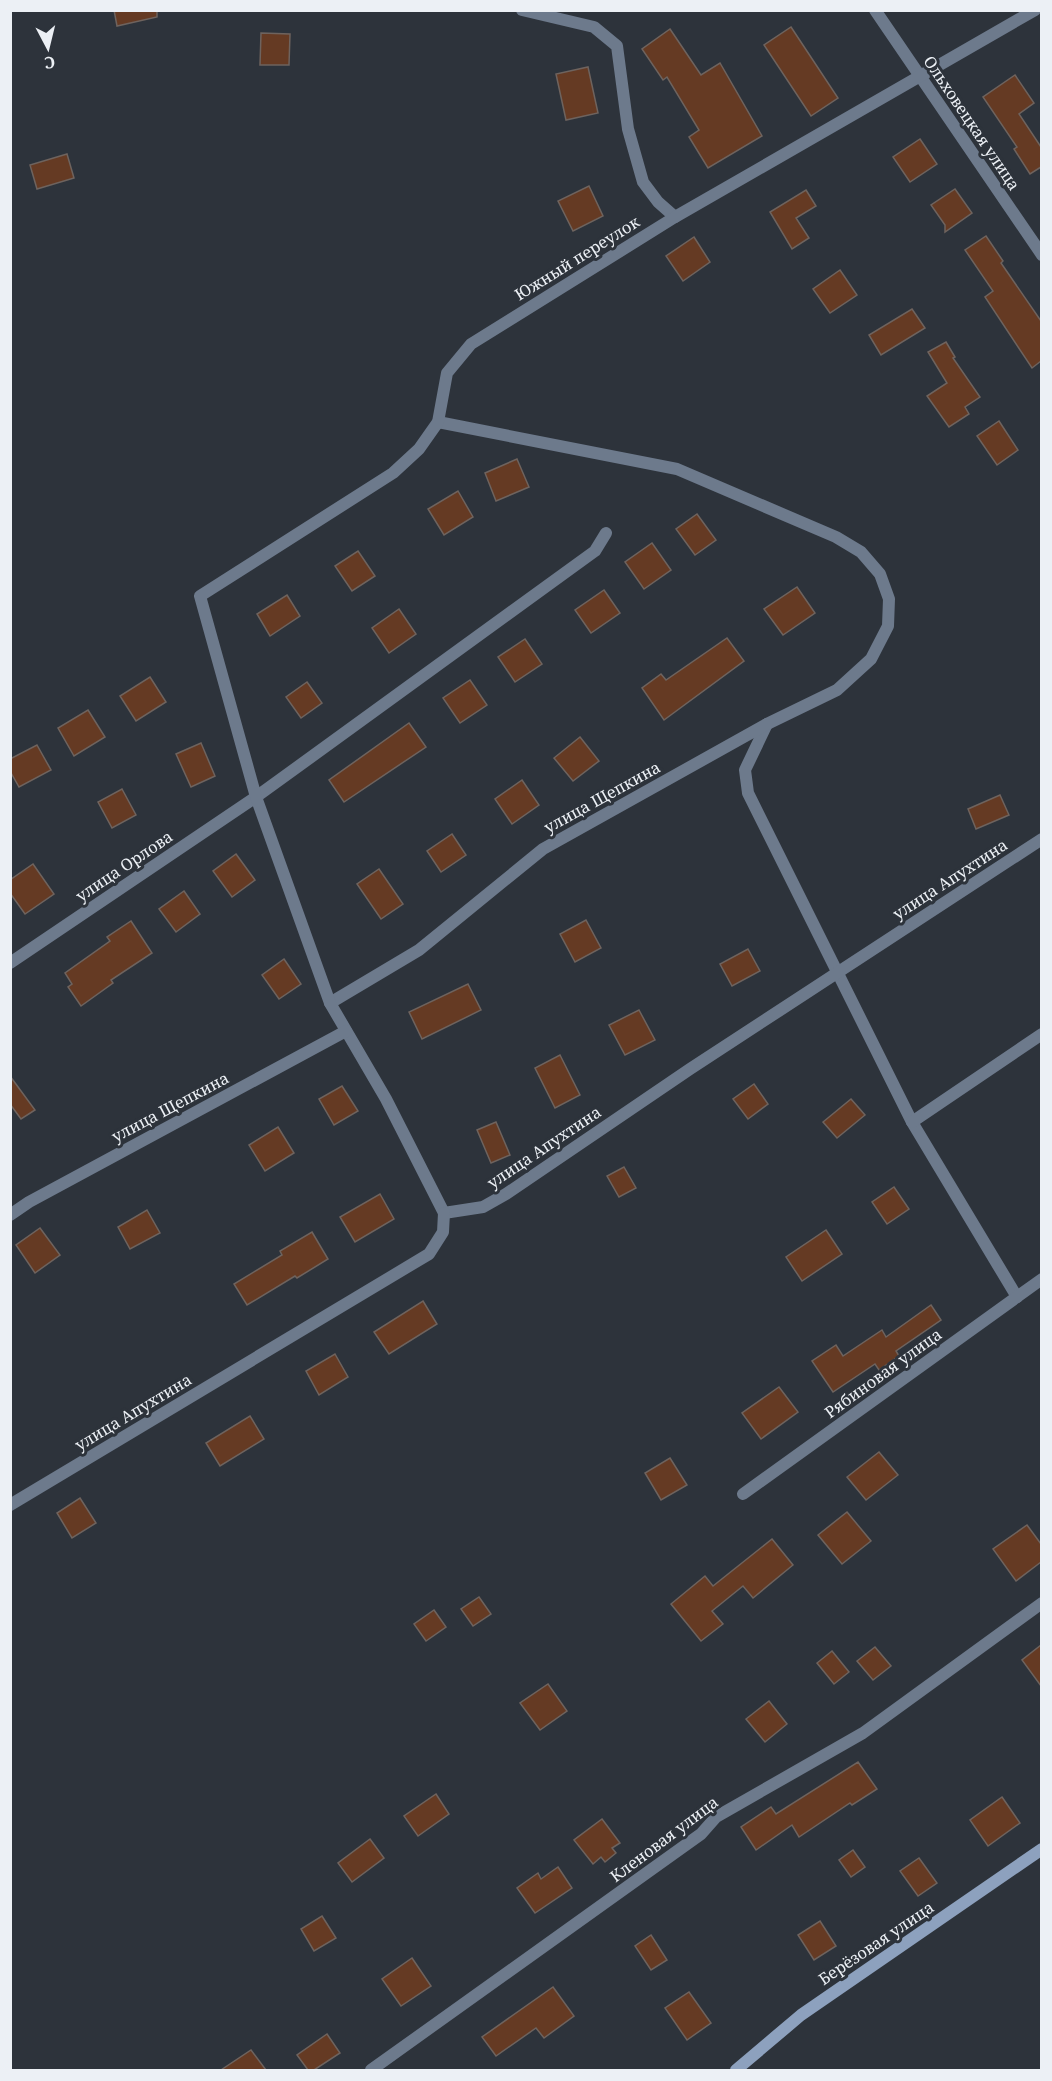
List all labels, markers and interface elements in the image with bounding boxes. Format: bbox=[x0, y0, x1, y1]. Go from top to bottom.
north arrow bbox=[18, 18, 78, 78]
text: С bbox=[43, 51, 56, 74]
street label: Ольховецкая улица bbox=[919, 51, 1025, 195]
street label: Южный переулок bbox=[510, 210, 644, 305]
street label: улица Щепкина bbox=[540, 756, 664, 838]
street label: улица Орлова bbox=[71, 825, 177, 907]
street label: улица Апухтина bbox=[888, 834, 1012, 924]
street label: улица Щепкина bbox=[107, 1067, 233, 1147]
street label: улица Апухтина bbox=[483, 1101, 605, 1193]
street label: Рябиновая улица bbox=[820, 1323, 946, 1423]
street label: улица Апухтина bbox=[70, 1368, 196, 1456]
street label: Кленовая улица bbox=[605, 1791, 723, 1887]
street label: Берёзовая улица bbox=[814, 1896, 938, 1990]

